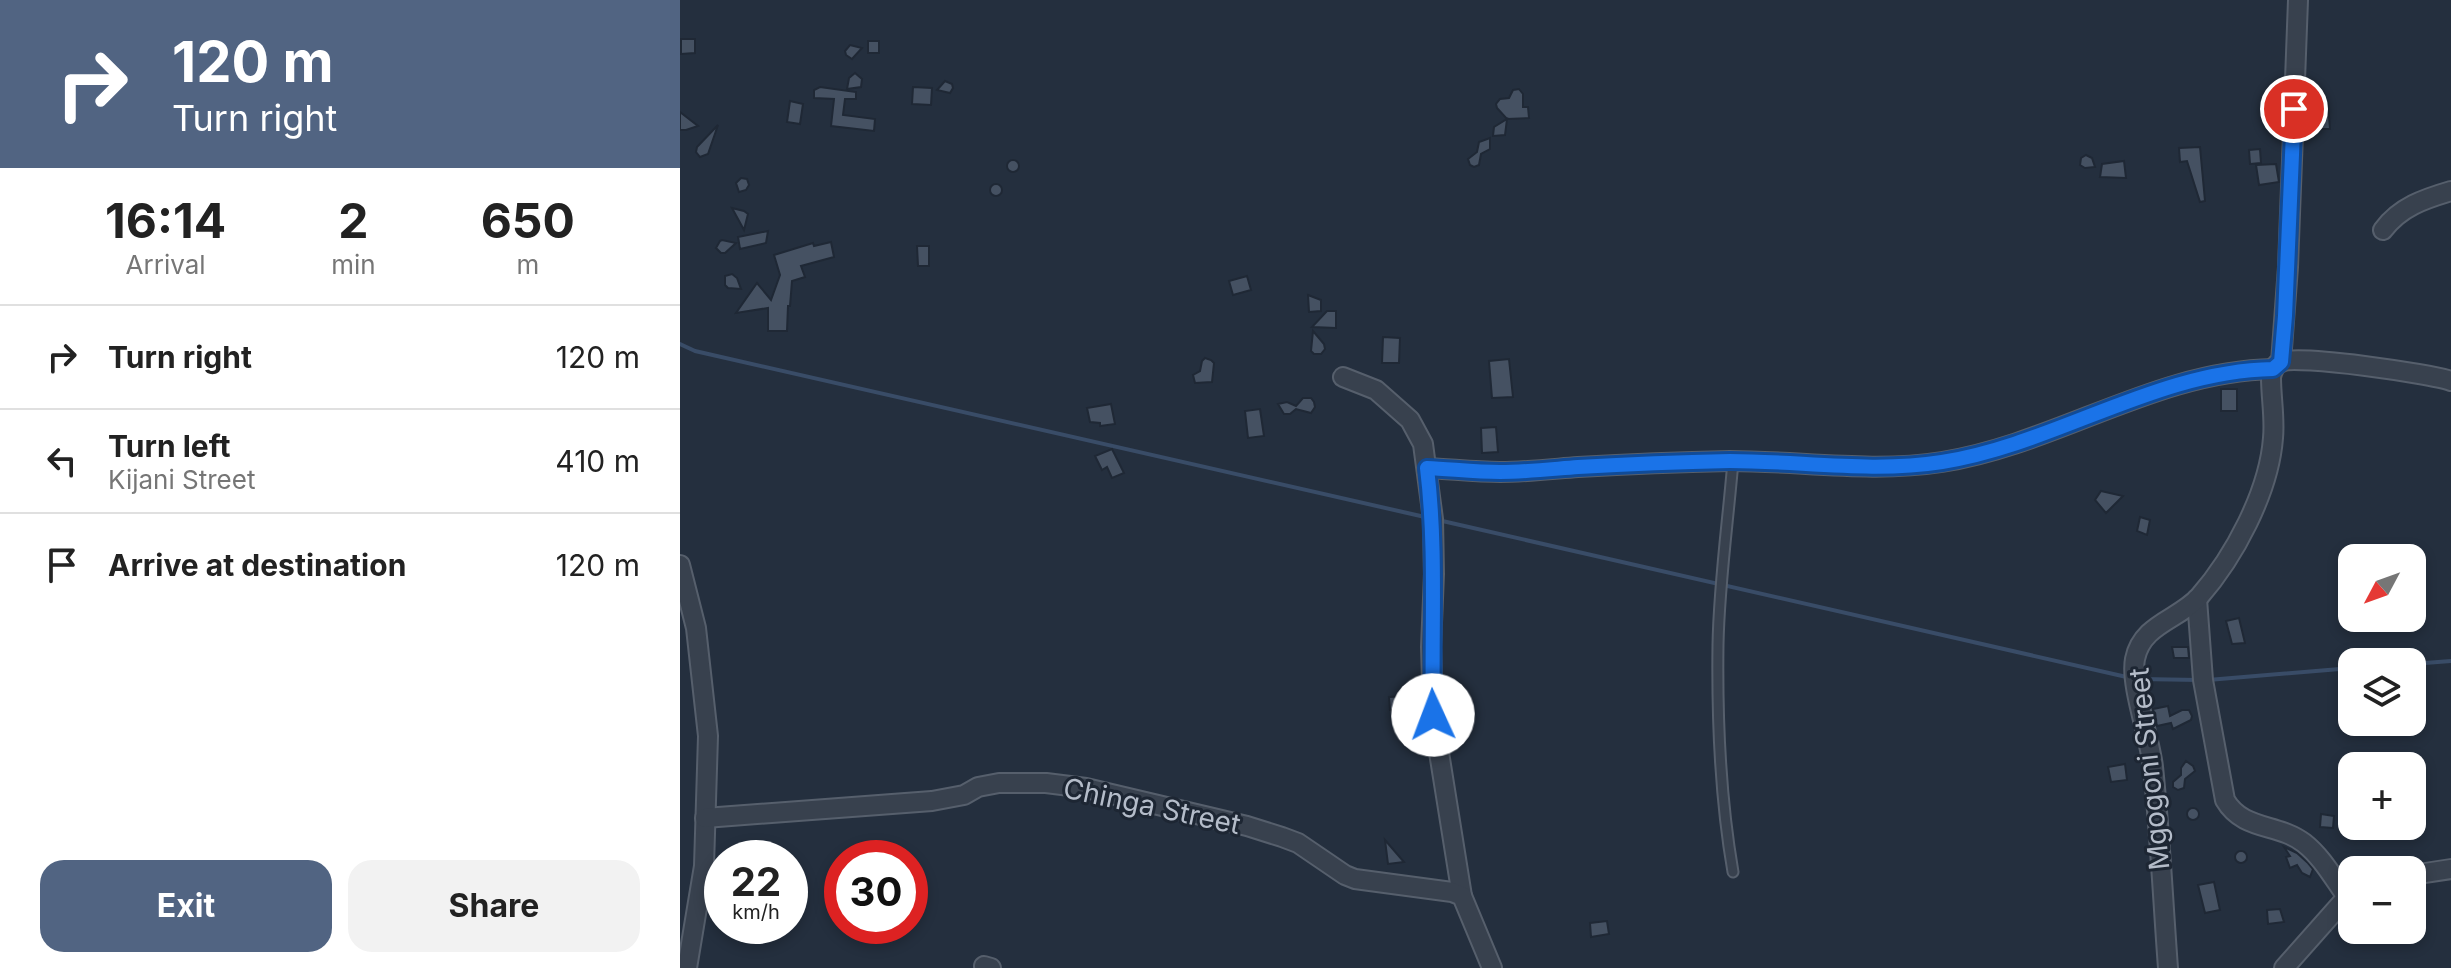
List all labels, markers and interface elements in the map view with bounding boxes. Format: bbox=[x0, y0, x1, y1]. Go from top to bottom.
text: 120 m bbox=[172, 28, 334, 96]
icon: right bbox=[40, 32, 144, 136]
pin bbox=[2260, 75, 2328, 143]
icon: arrive bbox=[2272, 87, 2316, 131]
text: Turn right bbox=[172, 96, 337, 140]
text: 16:14 bbox=[105, 191, 226, 250]
text: 2 bbox=[338, 191, 369, 250]
text: 650 bbox=[481, 191, 575, 250]
text: Arrival bbox=[126, 249, 206, 280]
text: min bbox=[331, 249, 376, 280]
text: m bbox=[516, 249, 539, 280]
icon: right bbox=[40, 335, 84, 379]
text: Turn right bbox=[108, 339, 252, 375]
text: 120 m bbox=[556, 339, 640, 375]
text: Turn left bbox=[108, 428, 230, 464]
icon: left bbox=[40, 439, 84, 483]
text: 410 m bbox=[555, 443, 640, 479]
text: Kijani Street bbox=[108, 464, 255, 495]
icon: arrive bbox=[40, 543, 84, 587]
north arrow bbox=[2338, 544, 2426, 632]
map controls bbox=[2338, 544, 2426, 944]
text: Arrive at destination bbox=[108, 547, 406, 583]
text: 120 m bbox=[556, 547, 640, 583]
button: layers bbox=[2338, 648, 2426, 736]
street label: Mgogoni Street bbox=[2121, 666, 2177, 872]
position arrow bbox=[1391, 673, 1475, 757]
button: + bbox=[2338, 752, 2426, 840]
street label: Chinga Street bbox=[1060, 771, 1244, 841]
speed limit sign: 30 bbox=[824, 840, 928, 944]
button: − bbox=[2338, 856, 2426, 944]
text: 22 bbox=[731, 857, 781, 906]
button: Exit bbox=[40, 860, 332, 952]
button: Share bbox=[348, 860, 640, 952]
text: km/h bbox=[732, 900, 780, 924]

